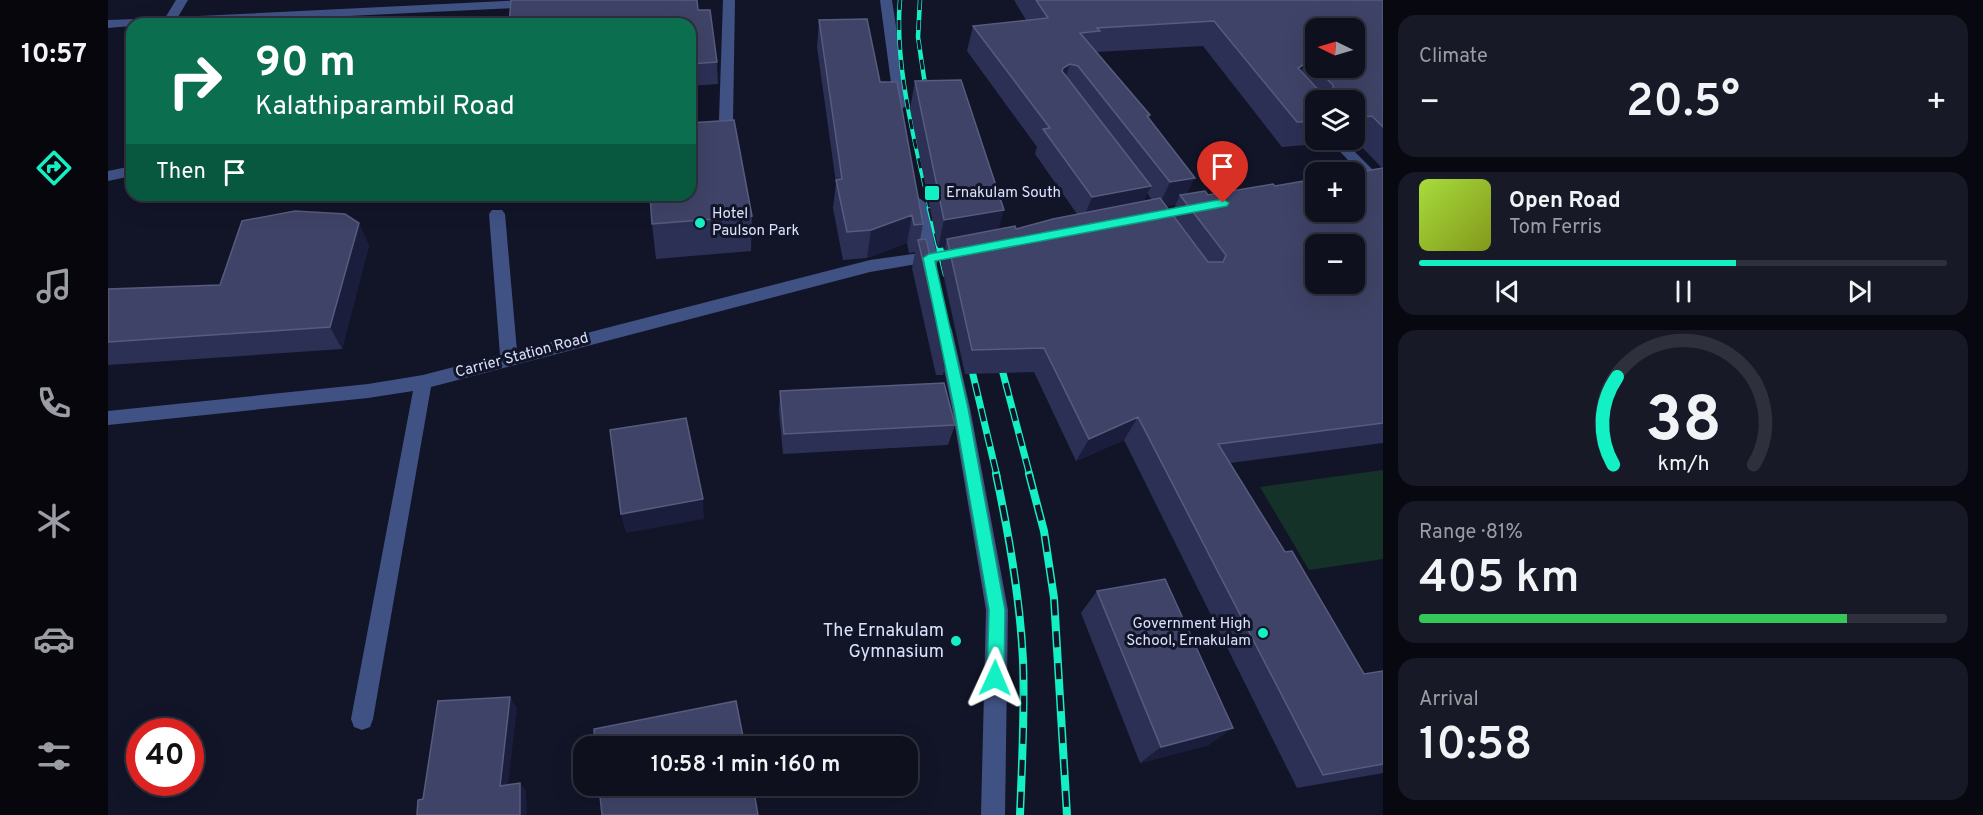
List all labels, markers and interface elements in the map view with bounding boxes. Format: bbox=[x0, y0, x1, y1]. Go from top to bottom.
north arrow bbox=[1305, 18, 1365, 78]
map controls bbox=[1305, 18, 1365, 294]
text: 10:57 bbox=[21, 38, 87, 72]
text: 90 m bbox=[255, 38, 356, 91]
icon: right bbox=[156, 42, 234, 120]
text: Climate bbox=[1419, 44, 1488, 70]
text: 20.5° bbox=[1626, 75, 1740, 132]
text: − bbox=[1419, 83, 1440, 125]
text: + bbox=[1926, 83, 1947, 125]
text: Kalathiparambil Road bbox=[255, 90, 515, 124]
button: layers bbox=[1305, 90, 1365, 150]
pin bbox=[1197, 141, 1248, 203]
icon: directions bbox=[33, 147, 75, 189]
icon: arrive bbox=[1206, 150, 1239, 183]
icon: arrive bbox=[218, 156, 251, 189]
text: Then bbox=[156, 159, 206, 186]
button: + bbox=[1305, 162, 1365, 222]
marker: Ernakulam South bbox=[923, 184, 941, 202]
place label: Ernakulam South bbox=[946, 184, 1061, 203]
text: Open Road bbox=[1509, 188, 1621, 215]
place label: Hotel Paulson Park bbox=[712, 205, 800, 241]
text: Tom Ferris bbox=[1509, 215, 1602, 241]
marker: Hotel Paulson Park bbox=[693, 216, 707, 230]
button: − bbox=[1305, 234, 1365, 294]
icon: music bbox=[33, 265, 75, 307]
icon: previous bbox=[1491, 275, 1524, 308]
icon: pause bbox=[1667, 275, 1700, 308]
icon: next bbox=[1843, 275, 1876, 308]
street label: Carrier Station Road bbox=[453, 329, 591, 383]
icon: phone bbox=[33, 382, 75, 424]
text: 38 bbox=[1645, 384, 1721, 463]
text: km/h bbox=[1657, 451, 1709, 478]
icon: climate bbox=[33, 500, 75, 542]
text: Range · 81% bbox=[1419, 520, 1523, 546]
text: 405 km bbox=[1419, 551, 1580, 608]
place label: Government High School, Ernakulam bbox=[1126, 615, 1251, 651]
icon: car bbox=[33, 618, 75, 660]
place label: The Ernakulam Gymnasium bbox=[823, 620, 944, 664]
marker: Government High School, Ernakulam bbox=[1256, 626, 1270, 640]
marker: The Ernakulam Gymnasium bbox=[949, 634, 963, 648]
position arrow bbox=[963, 646, 1027, 710]
text: Arrival bbox=[1419, 687, 1479, 713]
speed limit sign: 40 bbox=[126, 718, 204, 796]
text: 10:58 bbox=[1419, 718, 1532, 775]
icon: filters bbox=[33, 735, 75, 777]
text: 10:58 · 1 min · 160 m bbox=[651, 752, 840, 779]

